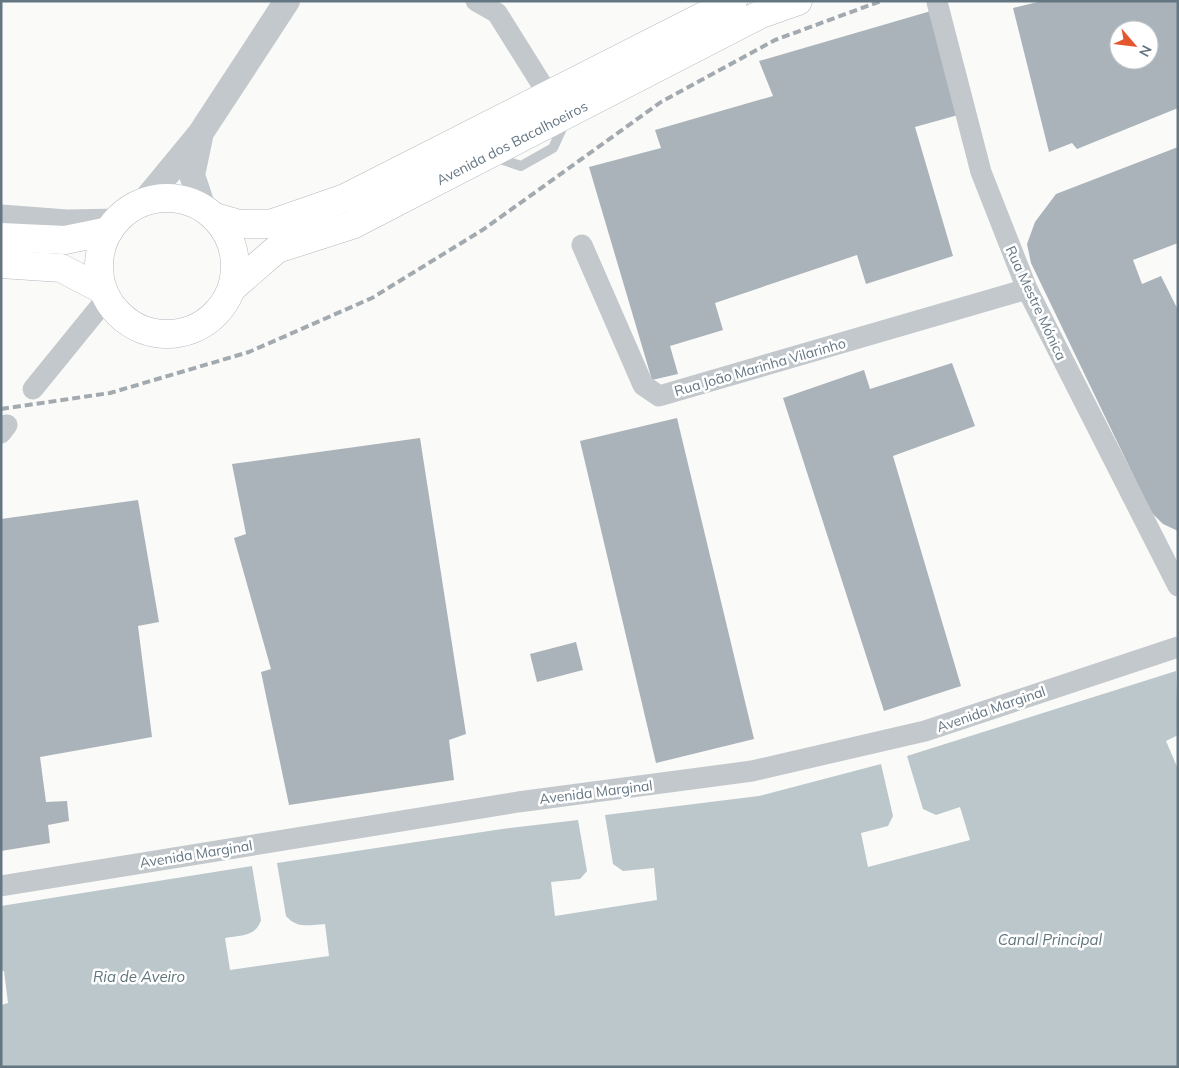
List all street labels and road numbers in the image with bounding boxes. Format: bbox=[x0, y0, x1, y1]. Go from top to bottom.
street label: Avenida dos Bacalhoeiros bbox=[433, 97, 591, 189]
street label: Rua Mestre Mónica bbox=[1002, 243, 1070, 363]
street label: Rua João Marinha Vilarinho bbox=[672, 334, 848, 400]
street label: Avenida Marginal bbox=[934, 682, 1048, 736]
street label: Avenida Marginal bbox=[538, 776, 654, 808]
street label: Avenida Marginal bbox=[138, 836, 254, 872]

